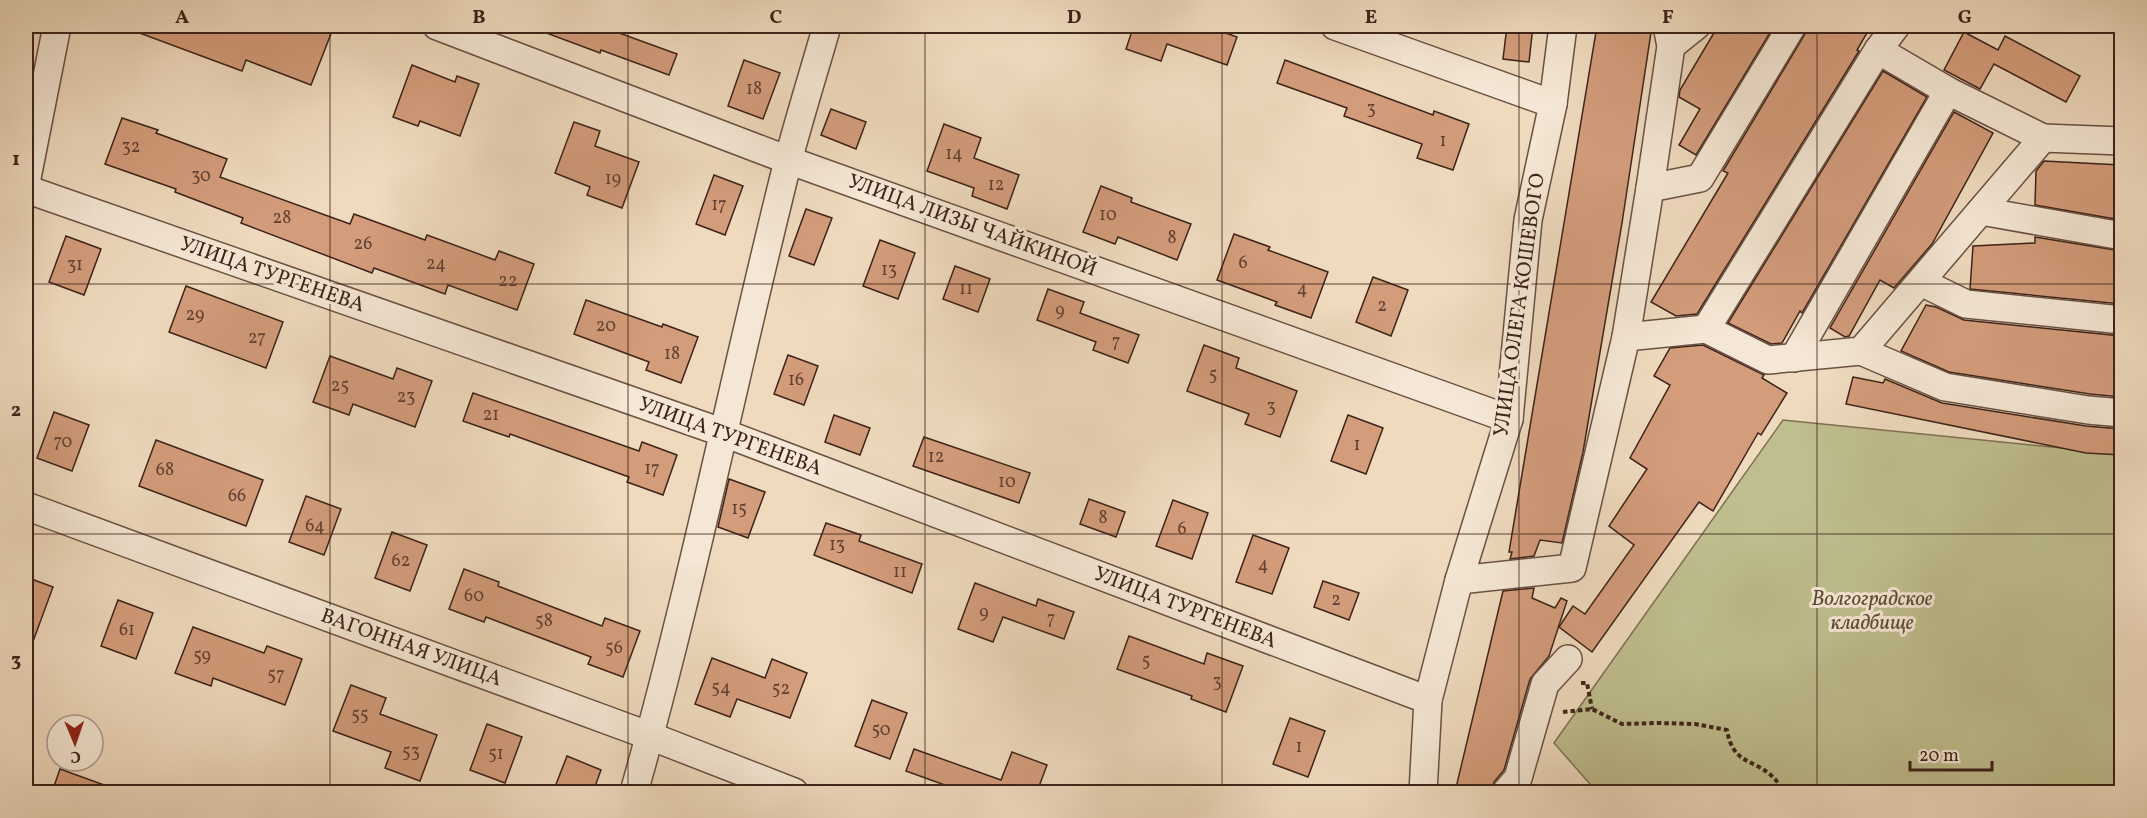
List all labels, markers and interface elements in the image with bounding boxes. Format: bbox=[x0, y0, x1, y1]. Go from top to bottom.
text: A bbox=[175, 4, 189, 32]
text: B bbox=[472, 4, 486, 32]
text: C bbox=[770, 4, 783, 32]
text: D bbox=[1067, 4, 1081, 32]
text: E bbox=[1365, 4, 1377, 32]
text: F bbox=[1662, 4, 1674, 32]
text: G bbox=[1958, 4, 1972, 32]
house number: 18 bbox=[746, 77, 762, 102]
house number: 3 bbox=[1366, 97, 1376, 122]
house number: 1 bbox=[1440, 129, 1446, 154]
house number: 32 bbox=[122, 135, 140, 160]
house number: 14 bbox=[945, 142, 963, 167]
text: 1 bbox=[12, 146, 20, 174]
house number: 30 bbox=[191, 164, 211, 189]
house number: 19 bbox=[605, 167, 621, 192]
street label: УЛИЦА ЛИЗЫ ЧАЙКИНОЙ bbox=[843, 167, 1101, 285]
street label: УЛИЦА ОЛЕГА КОШЕВОГО bbox=[1487, 171, 1553, 439]
house number: 12 bbox=[988, 173, 1004, 198]
house number: 17 bbox=[711, 193, 727, 218]
house number: 10 bbox=[1099, 203, 1117, 228]
house number: 28 bbox=[273, 206, 291, 231]
house number: 8 bbox=[1167, 226, 1177, 251]
street label: УЛИЦА ТУРГЕНЕВА bbox=[176, 230, 369, 320]
house number: 26 bbox=[354, 232, 372, 257]
house number: 6 bbox=[1238, 251, 1248, 276]
house number: 24 bbox=[426, 252, 446, 277]
house number: 31 bbox=[67, 253, 83, 278]
house number: 13 bbox=[881, 258, 897, 283]
house number: 22 bbox=[498, 269, 518, 294]
house number: 11 bbox=[959, 277, 973, 302]
house number: 4 bbox=[1297, 277, 1307, 302]
house number: 2 bbox=[1377, 294, 1387, 319]
house number: 9 bbox=[1055, 299, 1065, 324]
house number: 29 bbox=[186, 303, 204, 328]
house number: 20 bbox=[596, 314, 616, 339]
house number: 27 bbox=[248, 326, 266, 351]
house number: 7 bbox=[1112, 330, 1120, 355]
house number: 18 bbox=[664, 342, 680, 367]
house number: 5 bbox=[1209, 363, 1217, 388]
house number: 16 bbox=[788, 368, 804, 393]
house number: 25 bbox=[331, 374, 349, 399]
house number: 23 bbox=[397, 385, 415, 410]
street label: УЛИЦА ТУРГЕНЕВА bbox=[634, 390, 826, 484]
house number: 3 bbox=[1266, 395, 1276, 420]
text: 2 bbox=[11, 397, 21, 425]
house number: 21 bbox=[483, 403, 499, 428]
house number: 70 bbox=[54, 430, 73, 455]
house number: 1 bbox=[1354, 433, 1360, 458]
house number: 12 bbox=[928, 445, 944, 470]
house number: 17 bbox=[644, 457, 660, 482]
house number: 68 bbox=[156, 458, 174, 483]
house number: 10 bbox=[998, 470, 1016, 495]
house number: 66 bbox=[228, 484, 246, 509]
house number: 15 bbox=[731, 497, 747, 522]
house number: 8 bbox=[1098, 506, 1108, 531]
house number: 64 bbox=[305, 514, 325, 539]
house number: 6 bbox=[1177, 517, 1187, 542]
house number: 13 bbox=[829, 533, 845, 558]
house number: 62 bbox=[392, 549, 410, 574]
house number: 4 bbox=[1258, 553, 1268, 578]
house number: 11 bbox=[893, 560, 907, 585]
street label: УЛИЦА ТУРГЕНЕВА bbox=[1089, 560, 1281, 656]
house number: 60 bbox=[464, 584, 484, 609]
park label: Волгоградское кладбище bbox=[1812, 585, 1933, 638]
house number: 2 bbox=[1331, 588, 1341, 613]
house number: 9 bbox=[979, 601, 989, 626]
street label: ВАГОННАЯ УЛИЦА bbox=[316, 602, 506, 694]
house number: 7 bbox=[1047, 607, 1055, 632]
house number: 58 bbox=[535, 609, 553, 634]
house number: 61 bbox=[119, 618, 135, 643]
house number: 56 bbox=[605, 636, 623, 661]
house number: 59 bbox=[193, 644, 211, 669]
text: 3 bbox=[11, 647, 21, 675]
house number: 5 bbox=[1142, 649, 1150, 674]
house number: 57 bbox=[267, 663, 285, 688]
house number: 3 bbox=[1212, 670, 1222, 695]
house number: 54 bbox=[711, 676, 731, 701]
house number: 52 bbox=[772, 677, 790, 702]
house number: 55 bbox=[351, 703, 369, 728]
north arrow bbox=[45, 713, 105, 773]
house number: 50 bbox=[871, 718, 891, 743]
scale bar bbox=[1910, 734, 1992, 772]
house number: 1 bbox=[1296, 735, 1302, 760]
house number: 53 bbox=[402, 740, 420, 765]
house number: 51 bbox=[488, 742, 504, 767]
text: 20 m bbox=[1919, 744, 1959, 769]
text: С bbox=[70, 745, 81, 767]

